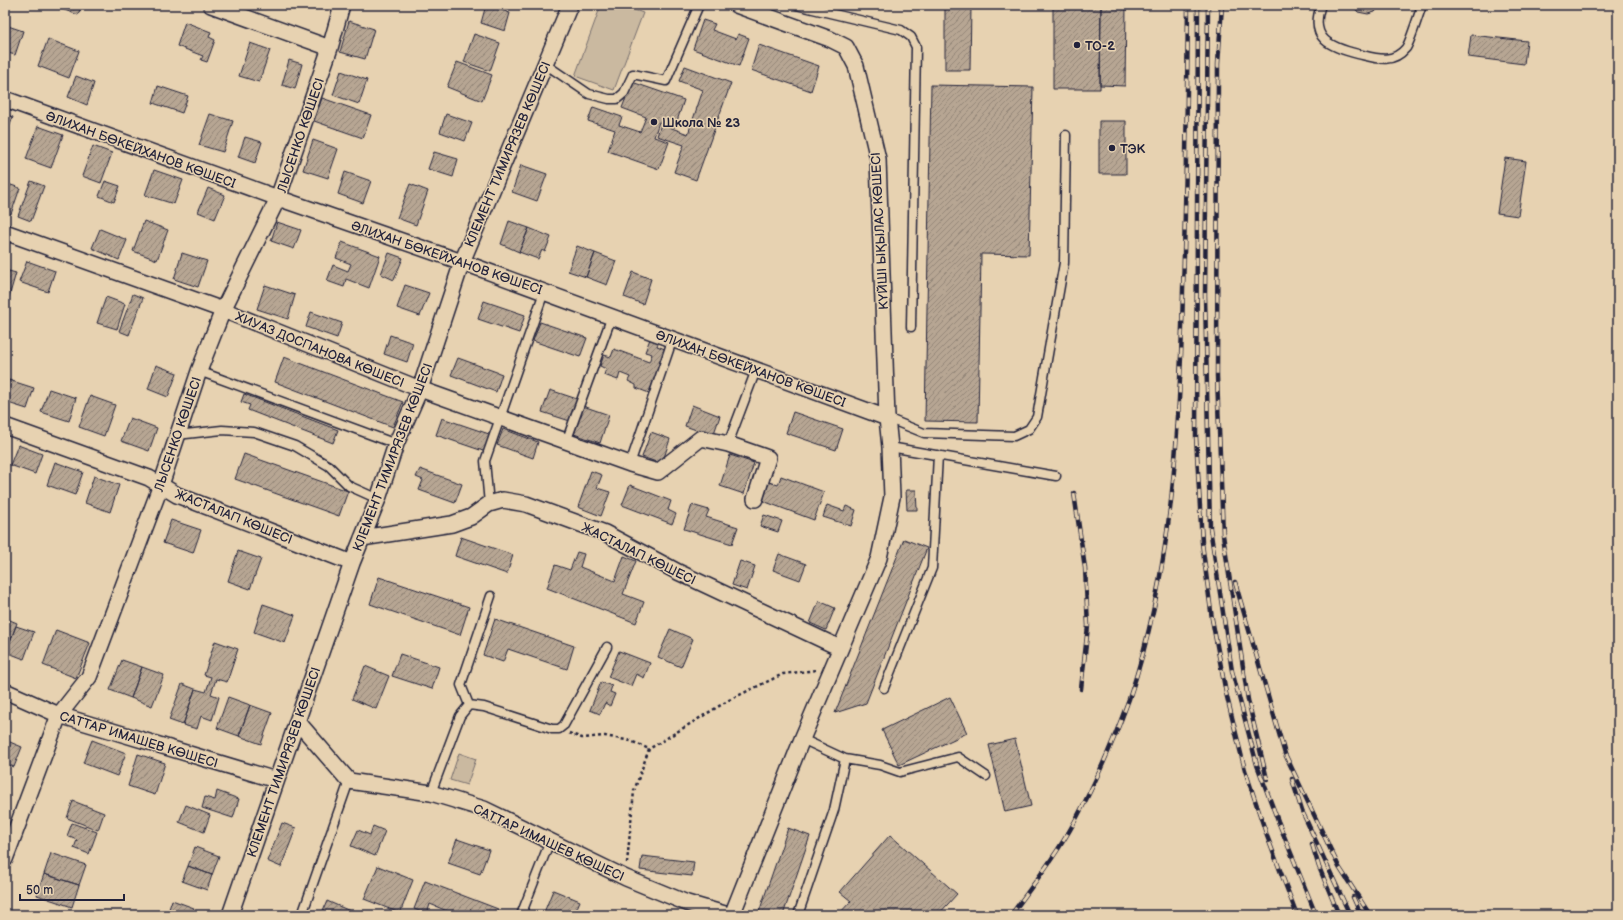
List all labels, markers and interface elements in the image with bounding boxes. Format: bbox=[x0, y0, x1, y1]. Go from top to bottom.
place label: ТО-2 bbox=[1085, 38, 1115, 54]
marker: ТО-2 bbox=[1072, 40, 1082, 50]
street label: КЛЕМЕНТ ТИМИРЯЗЕВ КӨШЕСІ bbox=[461, 59, 554, 250]
street label: ЛЫСЕНКО КӨШЕСІ bbox=[273, 76, 328, 196]
street label: ӘЛИХАН БӨКЕЙХАНОВ КӨШЕСI bbox=[43, 108, 238, 192]
place label: Школа № 23 bbox=[662, 115, 741, 131]
marker: Школа № 23 bbox=[649, 117, 659, 127]
place label: ТЭК bbox=[1120, 141, 1145, 157]
marker: ТЭК bbox=[1107, 143, 1117, 153]
street label: КҮЙШІ ЫҚЫЛАС КӨШЕСІ bbox=[868, 152, 892, 310]
street label: ӘЛИХАН БӨКЕЙХАНОВ КӨШЕСI bbox=[349, 218, 544, 298]
street label: ХИУАЗ ДОСПАНОВА КӨШЕСІ bbox=[233, 309, 406, 391]
street label: ӘЛИХАН БӨКЕЙХАНОВ КӨШЕСI bbox=[653, 327, 848, 411]
street label: КЛЕМЕНТ ТИМИРЯЗЕВ КӨШЕСІ bbox=[350, 361, 436, 554]
street label: ЛЫСЕНКО КӨШЕСІ bbox=[150, 375, 205, 495]
street label: ЖАСТАЛАП КӨШЕСІ bbox=[173, 486, 295, 548]
street label: ЖАСТАЛАП КӨШЕСІ bbox=[579, 519, 698, 589]
street label: КЛЕМЕНТ ТИМИРЯЗЕВ КӨШЕСІ bbox=[244, 665, 324, 860]
street label: САТТАР ИМАШЕВ КӨШЕСІ bbox=[58, 708, 220, 772]
street label: САТТАР ИМАШЕВ КӨШЕСІ bbox=[470, 801, 627, 885]
scale bar bbox=[20, 876, 124, 902]
text: 50 m bbox=[26, 883, 53, 898]

